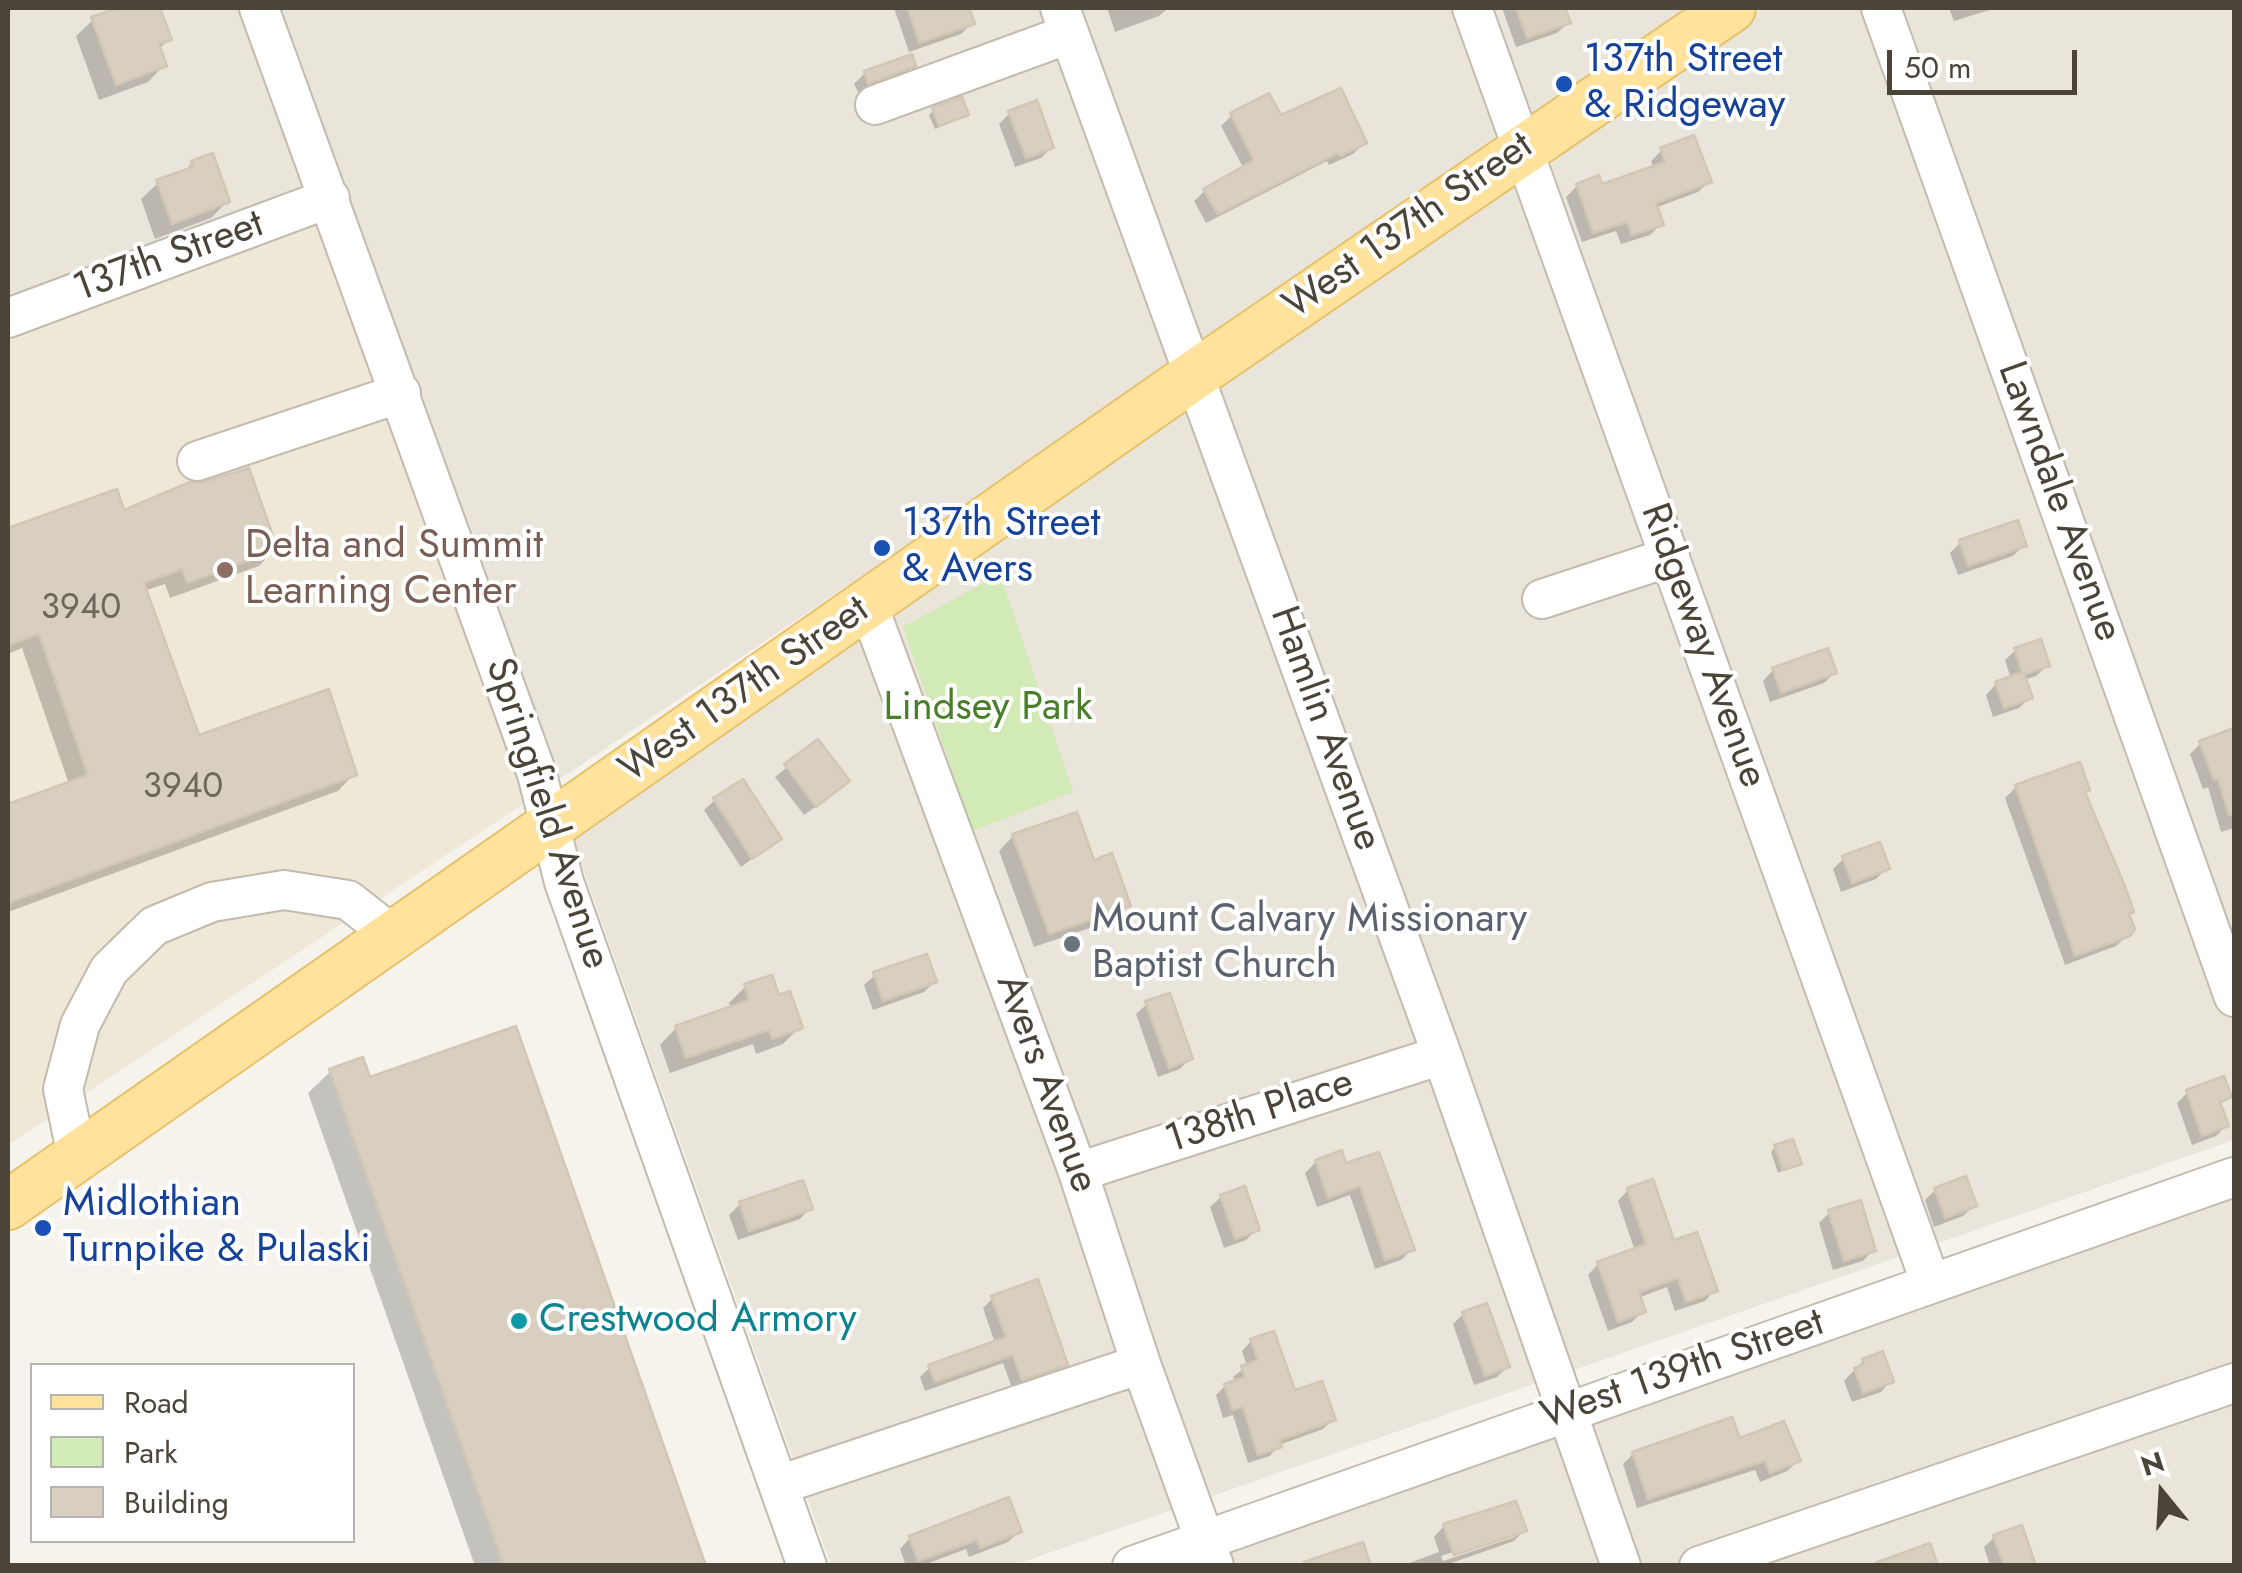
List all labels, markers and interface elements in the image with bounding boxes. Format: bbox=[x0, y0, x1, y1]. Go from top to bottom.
scale bar bbox=[1892, 30, 2082, 92]
place label: 137th Street & Ridgeway bbox=[1584, 37, 1785, 131]
text: 50 m bbox=[1904, 46, 1971, 89]
marker: 137th Street & Ridgeway bbox=[1553, 73, 1575, 95]
street label: West 137th Street bbox=[1275, 123, 1543, 331]
street label: 137th Street bbox=[68, 202, 270, 314]
street label: Lawndale Avenue bbox=[1985, 356, 2131, 648]
street label: Ridgeway Avenue bbox=[1628, 497, 1776, 795]
place label: 137th Street & Avers bbox=[902, 501, 1100, 595]
place label: Delta and Summit Learning Center bbox=[245, 523, 543, 617]
marker: 137th Street & Avers bbox=[871, 537, 893, 559]
marker: Delta and Summit Learning Center bbox=[214, 559, 236, 581]
street label: West 137th Street bbox=[611, 587, 879, 795]
house number: 3940 bbox=[41, 589, 121, 631]
street label: Hamlin Avenue bbox=[1258, 600, 1390, 858]
street label: Springfield Avenue bbox=[473, 653, 619, 975]
park label: Lindsey Park bbox=[883, 685, 1093, 733]
house number: 3940 bbox=[143, 768, 223, 810]
place label: Mount Calvary Missionary Baptist Church bbox=[1092, 897, 1527, 991]
marker: Mount Calvary Missionary Baptist Church bbox=[1061, 933, 1083, 955]
street label: Avers Avenue bbox=[983, 968, 1107, 1200]
street label: 138th Place bbox=[1160, 1060, 1360, 1166]
place label: Midlothian Turnpike & Pulaski bbox=[63, 1181, 371, 1275]
marker: Midlothian Turnpike & Pulaski bbox=[32, 1217, 54, 1239]
place label: Crestwood Armory bbox=[539, 1297, 857, 1345]
street label: West 139th Street bbox=[1535, 1300, 1831, 1442]
marker: Crestwood Armory bbox=[508, 1310, 530, 1332]
legend bbox=[30, 1363, 355, 1543]
text: Road bbox=[124, 1381, 189, 1424]
text: Park bbox=[124, 1431, 177, 1474]
text: N bbox=[2136, 1441, 2169, 1487]
north arrow bbox=[2112, 1443, 2212, 1543]
text: Building bbox=[124, 1481, 229, 1524]

